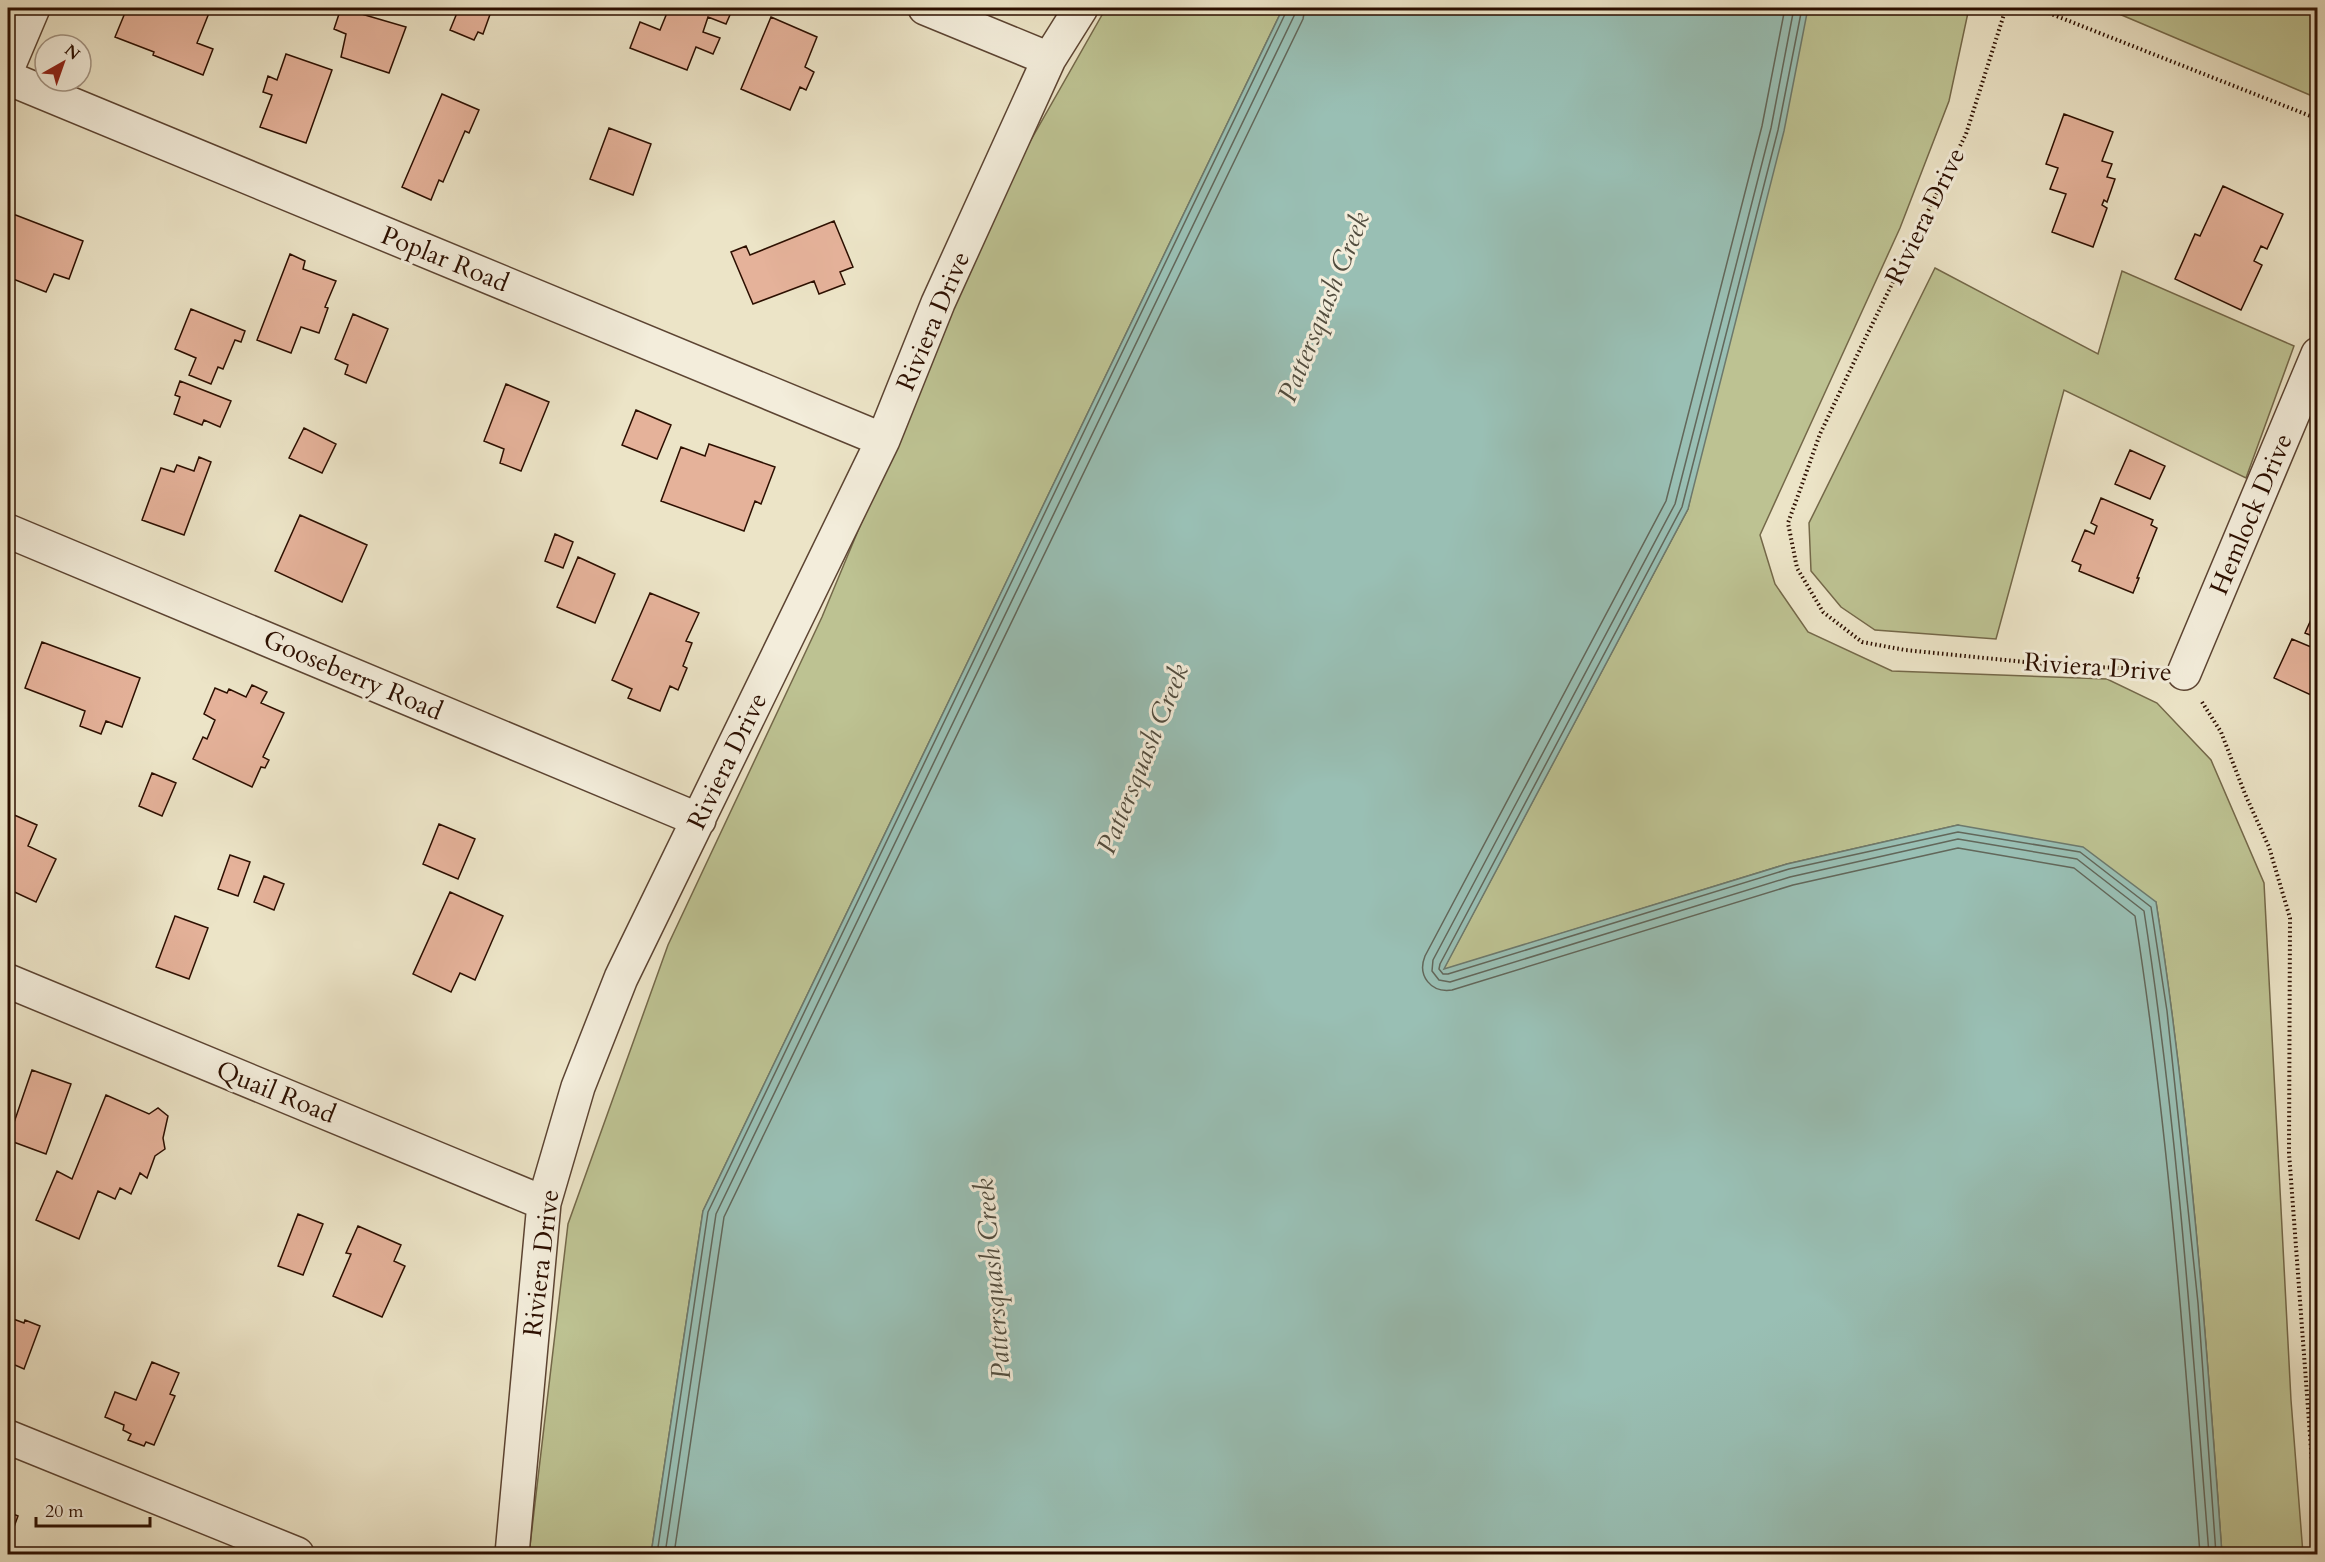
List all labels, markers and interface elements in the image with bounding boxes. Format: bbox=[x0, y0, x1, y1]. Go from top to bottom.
north arrow bbox=[33, 33, 93, 93]
text: N bbox=[60, 39, 84, 65]
street label: Riviera Drive bbox=[1877, 142, 1973, 290]
water label: Pattersquash Creek bbox=[1269, 206, 1379, 408]
street label: Poplar Road bbox=[376, 218, 514, 301]
street label: Riviera Drive bbox=[888, 246, 978, 396]
street label: Hemlock Drive bbox=[2201, 428, 2301, 600]
street label: Gooseberry Road bbox=[258, 621, 448, 729]
street label: Riviera Drive bbox=[2023, 644, 2173, 690]
water label: Pattersquash Creek bbox=[1088, 658, 1198, 860]
street label: Riviera Drive bbox=[679, 687, 775, 835]
street label: Quail Road bbox=[211, 1052, 341, 1132]
water label: Pattersquash Creek bbox=[966, 1176, 1020, 1381]
street label: Riviera Drive bbox=[515, 1187, 567, 1339]
scale bar bbox=[36, 1490, 150, 1528]
text: 20 m bbox=[45, 1499, 84, 1524]

